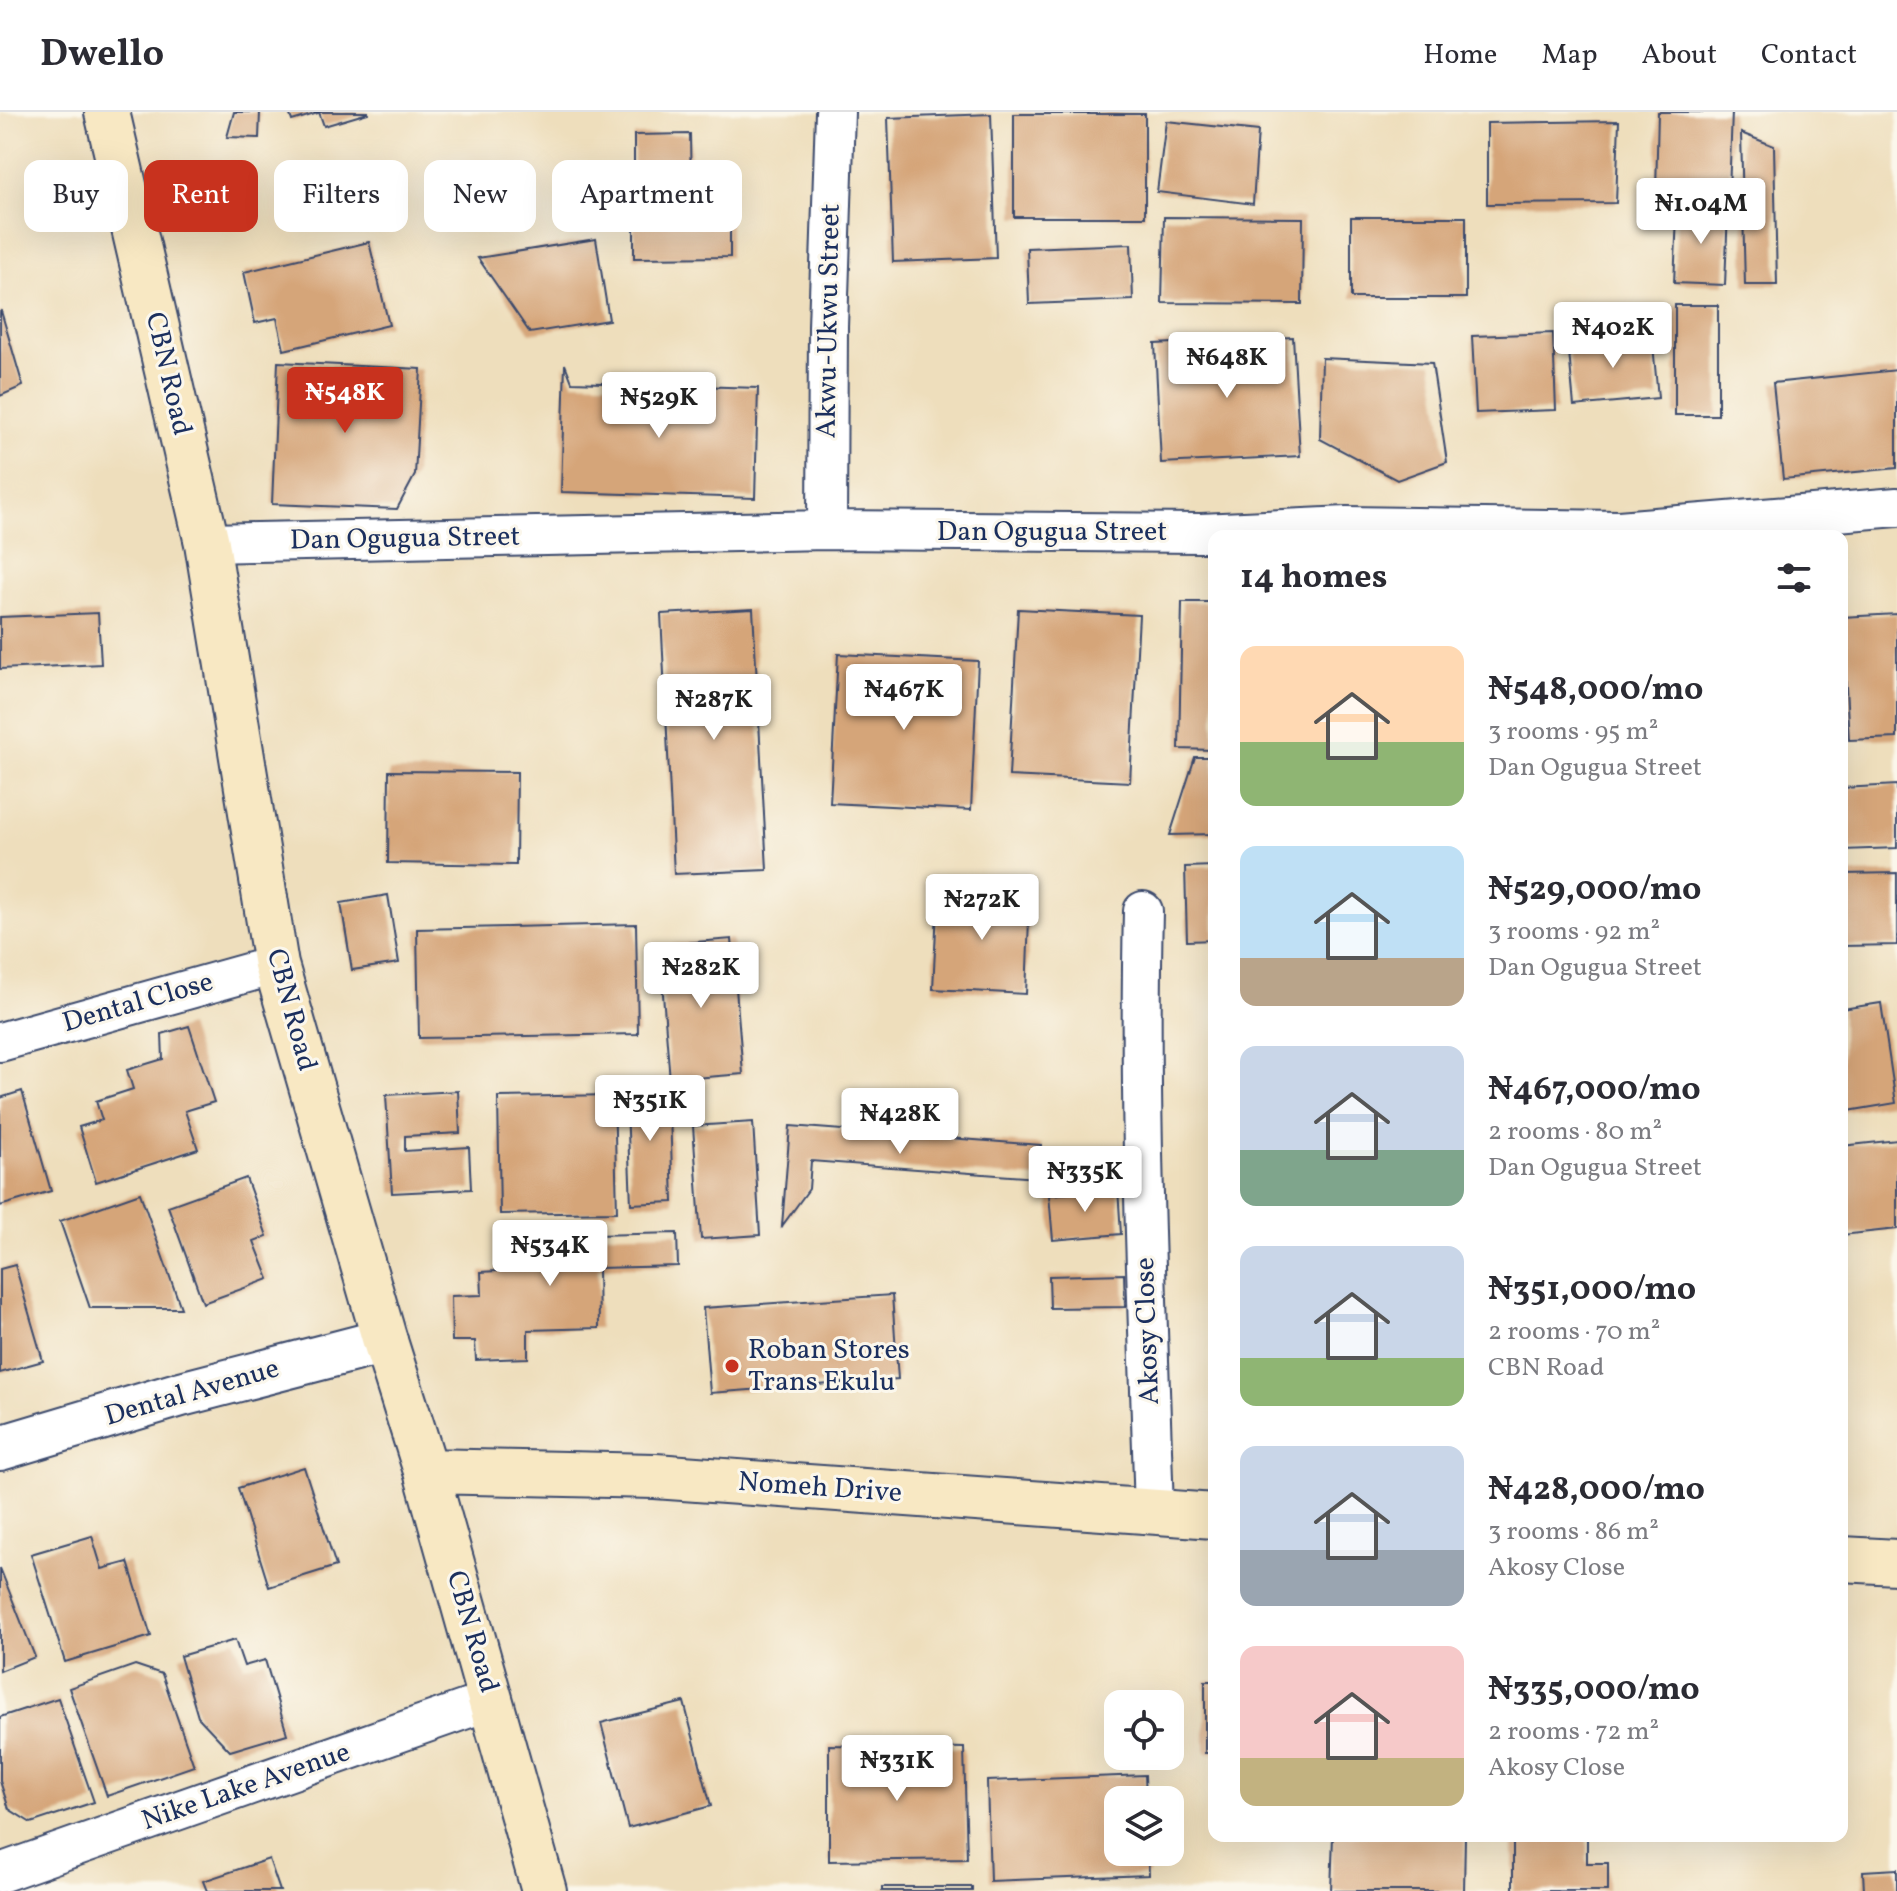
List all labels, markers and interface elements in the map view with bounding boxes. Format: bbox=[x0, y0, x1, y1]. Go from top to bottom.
text: Dwello bbox=[40, 29, 164, 82]
text: Home bbox=[1423, 36, 1497, 75]
text: Map bbox=[1541, 36, 1597, 75]
text: About bbox=[1641, 36, 1717, 75]
text: Contact bbox=[1761, 36, 1857, 75]
chip: Buy bbox=[24, 160, 128, 232]
chip: Rent bbox=[144, 160, 258, 232]
chip: Filters bbox=[274, 160, 408, 232]
chip: New bbox=[424, 160, 536, 232]
chip: Apartment bbox=[552, 160, 742, 232]
pin: ₦1.04M bbox=[1636, 178, 1766, 246]
text: ₦1.04M bbox=[1654, 186, 1748, 222]
street label: Akwu-Ukwu Street bbox=[807, 203, 851, 439]
pin: ₦402K bbox=[1557, 302, 1669, 370]
street label: CBN Road bbox=[135, 309, 201, 439]
text: ₦402K bbox=[1572, 310, 1654, 346]
pin: ₦648K bbox=[1171, 332, 1283, 400]
text: ₦648K bbox=[1186, 340, 1268, 376]
pin: ₦548K bbox=[289, 367, 401, 435]
pin: ₦529K bbox=[603, 372, 715, 440]
text: ₦548K bbox=[305, 375, 385, 411]
text: ₦529K bbox=[620, 380, 698, 416]
street label: Dan Ogugua Street bbox=[937, 513, 1167, 552]
street label: Dan Ogugua Street bbox=[290, 517, 520, 561]
text: 14 homes bbox=[1240, 555, 1387, 602]
icon: filters bbox=[1772, 556, 1816, 600]
pin: ₦467K bbox=[848, 664, 960, 732]
text: ₦548,000/mo bbox=[1488, 667, 1703, 714]
text: ₦467K bbox=[864, 672, 944, 708]
pin: ₦287K bbox=[658, 674, 770, 742]
icon: home bbox=[1304, 678, 1400, 774]
text: ₦287K bbox=[675, 682, 753, 718]
text: 3 rooms · 95 m² bbox=[1488, 714, 1658, 750]
text: Dan Ogugua Street bbox=[1488, 750, 1702, 786]
text: ₦529,000/mo bbox=[1488, 867, 1701, 914]
pin: ₦272K bbox=[926, 874, 1038, 942]
icon: home bbox=[1304, 878, 1400, 974]
text: ₦272K bbox=[944, 882, 1020, 918]
text: 3 rooms · 92 m² bbox=[1488, 914, 1660, 950]
pin: ₦282K bbox=[645, 942, 757, 1010]
street label: CBN Road bbox=[256, 944, 326, 1076]
text: ₦282K bbox=[662, 950, 740, 986]
text: Dan Ogugua Street bbox=[1488, 950, 1702, 986]
street label: Dental Close bbox=[58, 963, 218, 1043]
text: ₦467,000/mo bbox=[1488, 1067, 1701, 1114]
pin: ₦351K bbox=[594, 1075, 706, 1143]
icon: home bbox=[1304, 1078, 1400, 1174]
text: ₦351K bbox=[613, 1083, 687, 1119]
pin: ₦428K bbox=[844, 1088, 956, 1156]
text: ₦428K bbox=[859, 1096, 941, 1132]
text: 2 rooms · 80 m² bbox=[1488, 1114, 1662, 1150]
pin: ₦335K bbox=[1029, 1146, 1141, 1214]
text: Dan Ogugua Street bbox=[1488, 1150, 1702, 1186]
text: ₦335K bbox=[1047, 1154, 1123, 1190]
pin: ₦534K bbox=[494, 1220, 606, 1288]
text: ₦534K bbox=[510, 1228, 590, 1264]
street label: Akosy Close bbox=[1126, 1257, 1170, 1405]
text: ₦351,000/mo bbox=[1488, 1267, 1696, 1314]
icon: home bbox=[1304, 1278, 1400, 1374]
text: 2 rooms · 70 m² bbox=[1488, 1314, 1660, 1350]
place label: Roban Stores Trans Ekulu bbox=[748, 1331, 910, 1402]
street label: Dental Avenue bbox=[100, 1349, 284, 1437]
text: CBN Road bbox=[1488, 1350, 1604, 1386]
marker: Roban Stores Trans Ekulu bbox=[723, 1357, 741, 1375]
street label: Nomeh Drive bbox=[737, 1463, 903, 1513]
text: ₦428,000/mo bbox=[1488, 1467, 1705, 1514]
icon: home bbox=[1304, 1478, 1400, 1574]
text: 3 rooms · 86 m² bbox=[1488, 1514, 1659, 1550]
text: Akosy Close bbox=[1488, 1550, 1625, 1586]
street label: CBN Road bbox=[436, 1566, 508, 1698]
text: ₦335,000/mo bbox=[1488, 1667, 1700, 1714]
icon: home bbox=[1304, 1678, 1400, 1774]
map controls bbox=[1104, 1690, 1184, 1866]
button: locate bbox=[1104, 1690, 1184, 1770]
text: 2 rooms · 72 m² bbox=[1488, 1714, 1659, 1750]
street label: Nike Lake Avenue bbox=[137, 1733, 355, 1841]
pin: ₦331K bbox=[841, 1735, 953, 1803]
text: ₦331K bbox=[860, 1743, 934, 1779]
text: Akosy Close bbox=[1488, 1750, 1625, 1786]
button: layers bbox=[1104, 1786, 1184, 1866]

